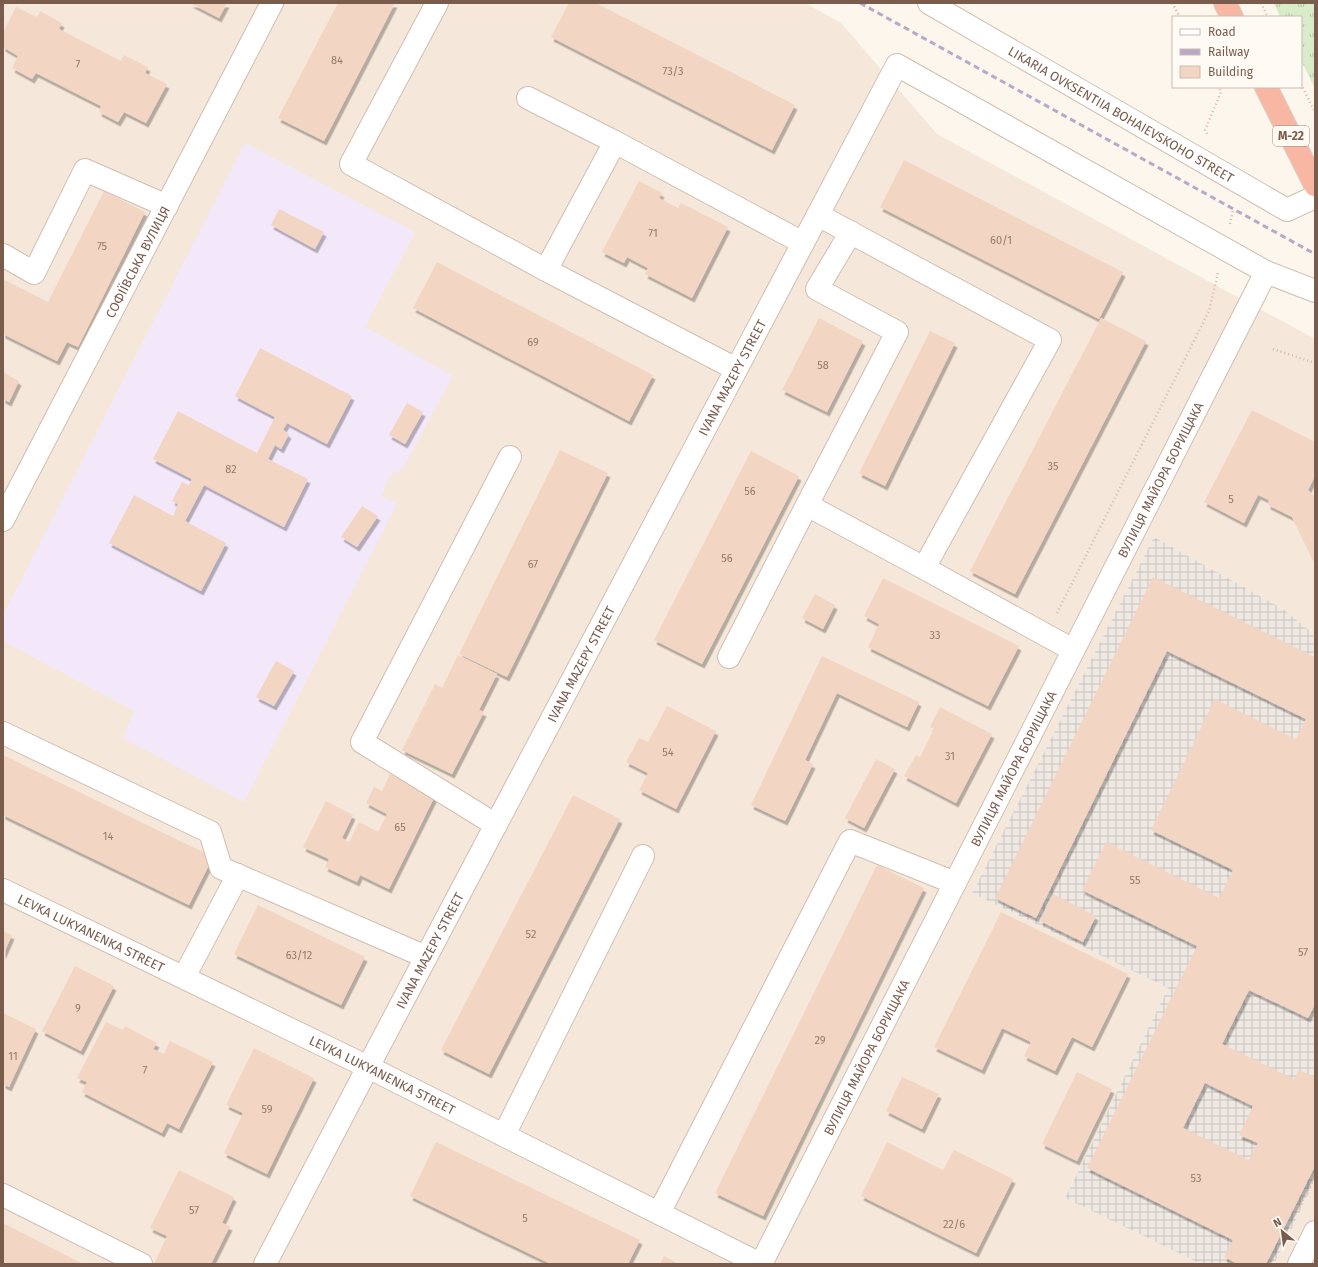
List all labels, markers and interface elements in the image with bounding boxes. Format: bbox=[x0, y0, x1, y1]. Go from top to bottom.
legend bbox=[1172, 16, 1302, 88]
text: Road bbox=[1208, 25, 1236, 39]
street label: LIKARIA OVKSENTIIA BOHAIEVSKOHO STREET bbox=[1006, 43, 1237, 185]
text: Railway bbox=[1208, 45, 1249, 59]
house number: 84 bbox=[331, 54, 343, 67]
house number: 7 bbox=[76, 58, 81, 71]
house number: 73/3 bbox=[663, 65, 683, 78]
text: Building bbox=[1208, 65, 1254, 79]
road number: М-22 bbox=[1273, 126, 1309, 146]
street label: СОФІЇВСЬКА ВУЛИЦЯ bbox=[102, 203, 173, 320]
house number: 71 bbox=[648, 227, 658, 240]
house number: 60/1 bbox=[990, 234, 1012, 247]
house number: 75 bbox=[97, 240, 108, 253]
street label: IVANA MAZEPY STREET bbox=[695, 317, 769, 438]
house number: 69 bbox=[527, 336, 539, 349]
house number: 58 bbox=[817, 359, 829, 372]
street label: ВУЛИЦЯ МАЙОРА БОРИЩАКА bbox=[1114, 399, 1206, 560]
house number: 35 bbox=[1048, 460, 1059, 473]
house number: 82 bbox=[225, 463, 237, 476]
house number: 56 bbox=[744, 485, 756, 498]
house number: 5 bbox=[1228, 493, 1234, 506]
house number: 56 bbox=[721, 552, 733, 565]
house number: 67 bbox=[528, 558, 538, 571]
street label: IVANA MAZEPY STREET bbox=[544, 603, 618, 725]
house number: 33 bbox=[930, 629, 940, 642]
street label: ВУЛИЦЯ МАЙОРА БОРИЩАКА bbox=[967, 688, 1059, 849]
house number: 54 bbox=[662, 746, 674, 759]
house number: 31 bbox=[945, 750, 955, 763]
house number: 65 bbox=[394, 821, 406, 834]
house number: 14 bbox=[103, 830, 113, 843]
house number: 55 bbox=[1130, 874, 1141, 887]
street label: IVANA MAZEPY STREET bbox=[393, 890, 466, 1011]
street label: LEVKA LUKYANENKA STREET bbox=[15, 891, 167, 975]
house number: 52 bbox=[526, 928, 536, 941]
house number: 57 bbox=[1298, 946, 1308, 959]
house number: 63/12 bbox=[286, 949, 312, 962]
street label: ВУЛИЦЯ МАЙОРА БОРИЩАКА bbox=[820, 976, 912, 1138]
house number: 9 bbox=[75, 1002, 81, 1015]
street label: LEVKA LUKYANENKA STREET bbox=[307, 1032, 458, 1117]
house number: 29 bbox=[814, 1034, 826, 1047]
house number: 11 bbox=[8, 1050, 18, 1063]
house number: 7 bbox=[143, 1064, 148, 1077]
house number: 59 bbox=[261, 1103, 273, 1116]
house number: 53 bbox=[1191, 1172, 1201, 1185]
house number: 57 bbox=[189, 1204, 199, 1217]
north arrow bbox=[1262, 1211, 1302, 1251]
house number: 5 bbox=[522, 1212, 528, 1225]
text: N bbox=[1271, 1215, 1284, 1230]
house number: 22/6 bbox=[943, 1218, 965, 1231]

